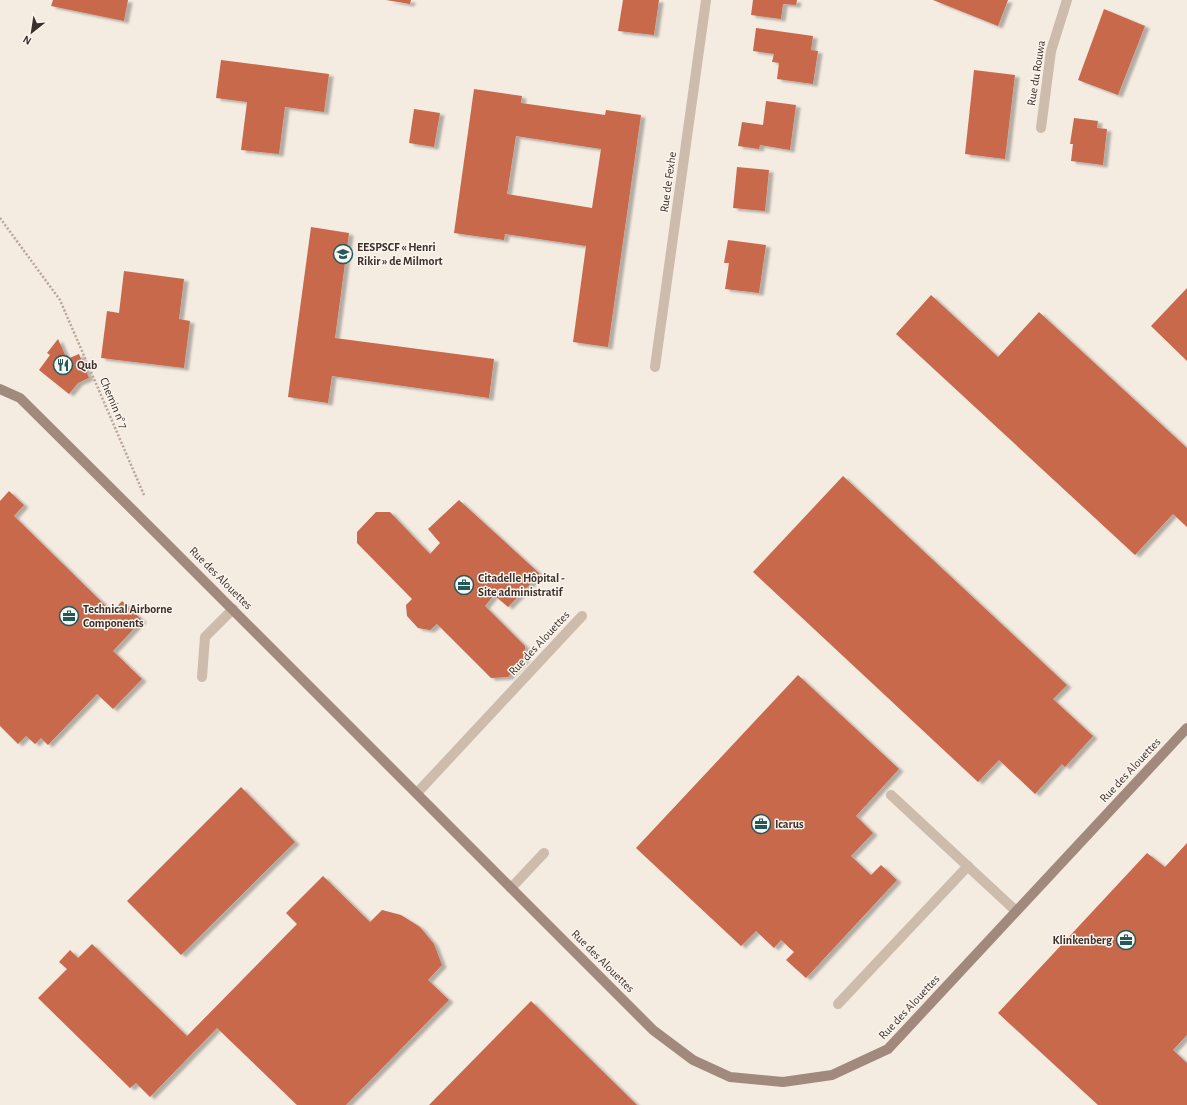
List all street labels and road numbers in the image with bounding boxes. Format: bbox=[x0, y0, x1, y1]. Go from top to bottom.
street label: Rue du Rouwa bbox=[1025, 39, 1047, 106]
street label: Rue de Fexhe bbox=[658, 151, 678, 213]
street label: Chemin n° 7 bbox=[98, 376, 130, 430]
street label: Rue des Alouettes bbox=[187, 544, 255, 612]
street label: Rue des Alouettes bbox=[506, 609, 572, 677]
street label: Rue des Alouettes bbox=[1097, 736, 1163, 804]
street label: Rue des Alouettes bbox=[569, 927, 637, 995]
street label: Rue des Alouettes bbox=[876, 973, 942, 1041]

